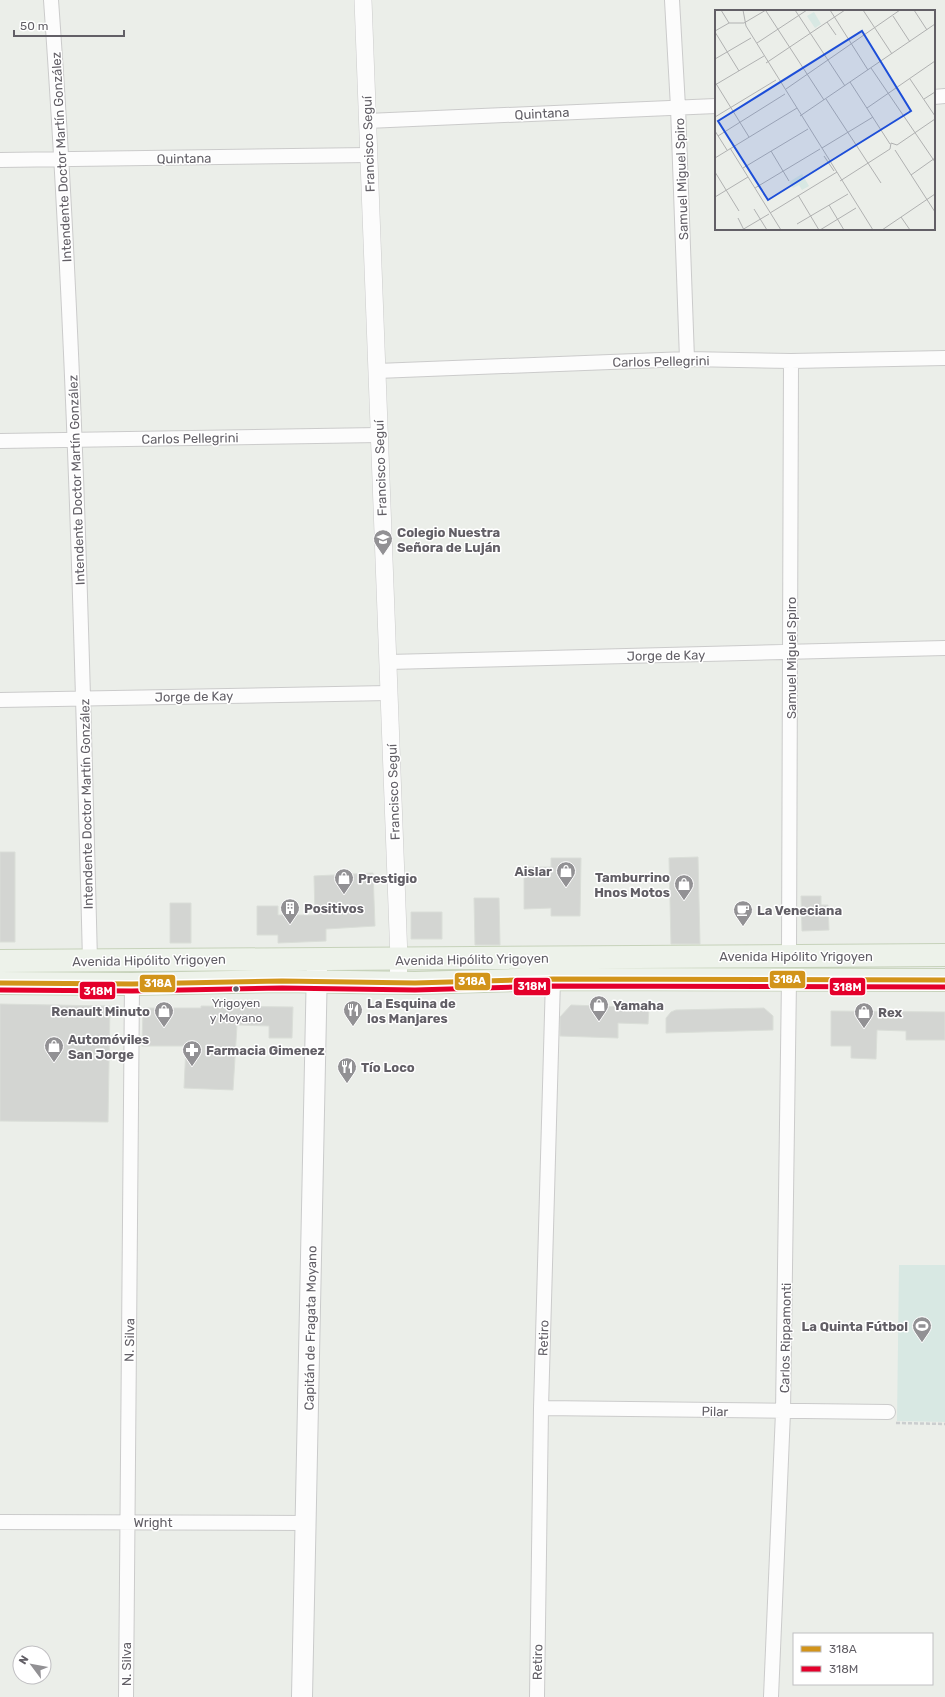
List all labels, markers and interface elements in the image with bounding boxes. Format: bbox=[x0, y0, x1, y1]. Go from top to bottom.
inset map bbox=[715, 10, 935, 230]
scale bar bbox=[14, 12, 124, 38]
text: 50 m bbox=[20, 19, 48, 33]
street label: Intendente Doctor Martín González bbox=[48, 51, 75, 263]
street label: Francisco Seguí bbox=[359, 95, 379, 192]
street label: Quintana bbox=[514, 105, 570, 122]
street label: Samuel Miguel Spiro bbox=[672, 118, 692, 240]
street label: Quintana bbox=[156, 151, 212, 166]
street label: Carlos Pellegrini bbox=[612, 353, 710, 371]
street label: Intendente Doctor Martín González bbox=[65, 374, 88, 586]
street label: Francisco Seguí bbox=[371, 419, 391, 516]
street label: Carlos Pellegrini bbox=[141, 430, 239, 448]
place label: Colegio Nuestra Señora de Luján bbox=[397, 525, 501, 555]
school or university icon: Colegio Nuestra Señora de Luján bbox=[372, 528, 394, 556]
street label: Samuel Miguel Spiro bbox=[784, 597, 800, 719]
street label: Jorge de Kay bbox=[626, 647, 706, 665]
street label: Jorge de Kay bbox=[154, 688, 234, 706]
street label: Intendente Doctor Martín González bbox=[77, 698, 96, 909]
street label: Francisco Seguí bbox=[384, 743, 404, 840]
shop icon: Aislar bbox=[555, 860, 577, 888]
place label: Aislar bbox=[514, 864, 552, 879]
shop icon: Prestigio bbox=[333, 867, 355, 895]
place label: Tamburrino Hnos Motos bbox=[594, 870, 670, 900]
place label: Prestigio bbox=[358, 871, 417, 886]
shop icon: Tamburrino Hnos Motos bbox=[673, 873, 695, 901]
building icon: Positivos bbox=[279, 897, 301, 925]
cafe icon: La Veneciana bbox=[732, 899, 754, 927]
place label: Positivos bbox=[304, 901, 364, 916]
place label: La Veneciana bbox=[757, 903, 842, 918]
street label: Avenida Hipólito Yrigoyen bbox=[719, 949, 873, 965]
street label: Avenida Hipólito Yrigoyen bbox=[395, 951, 549, 969]
street label: Avenida Hipólito Yrigoyen bbox=[72, 952, 226, 970]
line badge: 318A bbox=[769, 970, 806, 989]
line badge: 318A bbox=[454, 972, 491, 991]
text: 318A bbox=[773, 973, 801, 986]
line badge: 318A bbox=[139, 974, 176, 993]
text: 318A bbox=[458, 975, 486, 988]
text: 318A bbox=[144, 977, 172, 990]
line badge: 318M bbox=[513, 977, 551, 996]
line badge: 318M bbox=[829, 977, 866, 996]
text: 318M bbox=[517, 980, 547, 993]
line badge: 318M bbox=[79, 981, 116, 1000]
text: 318M bbox=[832, 981, 862, 994]
marker: Yrigoyen y Moyano bbox=[231, 984, 241, 994]
text: 318M bbox=[83, 985, 113, 998]
shop icon: Yamaha bbox=[588, 994, 610, 1022]
place label: Yrigoyen y Moyano bbox=[210, 996, 262, 1025]
place label: La Esquina de los Manjares bbox=[367, 996, 456, 1026]
place label: Yamaha bbox=[613, 998, 664, 1013]
restaurant icon: La Esquina de los Manjares bbox=[342, 999, 364, 1027]
shop icon: Renault Minuto bbox=[153, 1000, 175, 1028]
shop icon: Rex bbox=[853, 1001, 875, 1029]
place label: Renault Minuto bbox=[51, 1004, 150, 1019]
place label: Rex bbox=[878, 1005, 902, 1020]
place label: Automóviles San Jorge bbox=[68, 1032, 149, 1062]
shop icon: Automóviles San Jorge bbox=[43, 1035, 65, 1063]
pharmacy icon: Farmacia Gimenez bbox=[181, 1039, 203, 1067]
place label: Farmacia Gimenez bbox=[206, 1043, 325, 1058]
restaurant icon: Tío Loco bbox=[336, 1056, 358, 1084]
place label: Tío Loco bbox=[361, 1060, 415, 1075]
street label: Capitán de Fragata Moyano bbox=[302, 1245, 320, 1411]
street label: Carlos Rippamonti bbox=[777, 1283, 794, 1393]
sports icon: La Quinta Fútbol bbox=[911, 1315, 933, 1343]
street label: N. Silva bbox=[122, 1318, 137, 1362]
place label: La Quinta Fútbol bbox=[801, 1319, 908, 1334]
street label: Retiro bbox=[535, 1320, 552, 1356]
street label: Pilar bbox=[701, 1404, 729, 1419]
street label: Wright bbox=[133, 1515, 173, 1531]
legend bbox=[793, 1633, 933, 1685]
street label: N. Silva bbox=[119, 1642, 134, 1686]
text: 318A bbox=[829, 1642, 857, 1656]
street label: Retiro bbox=[530, 1644, 545, 1680]
north arrow bbox=[12, 1645, 52, 1685]
text: N bbox=[16, 1653, 32, 1667]
text: 318M bbox=[829, 1662, 858, 1676]

